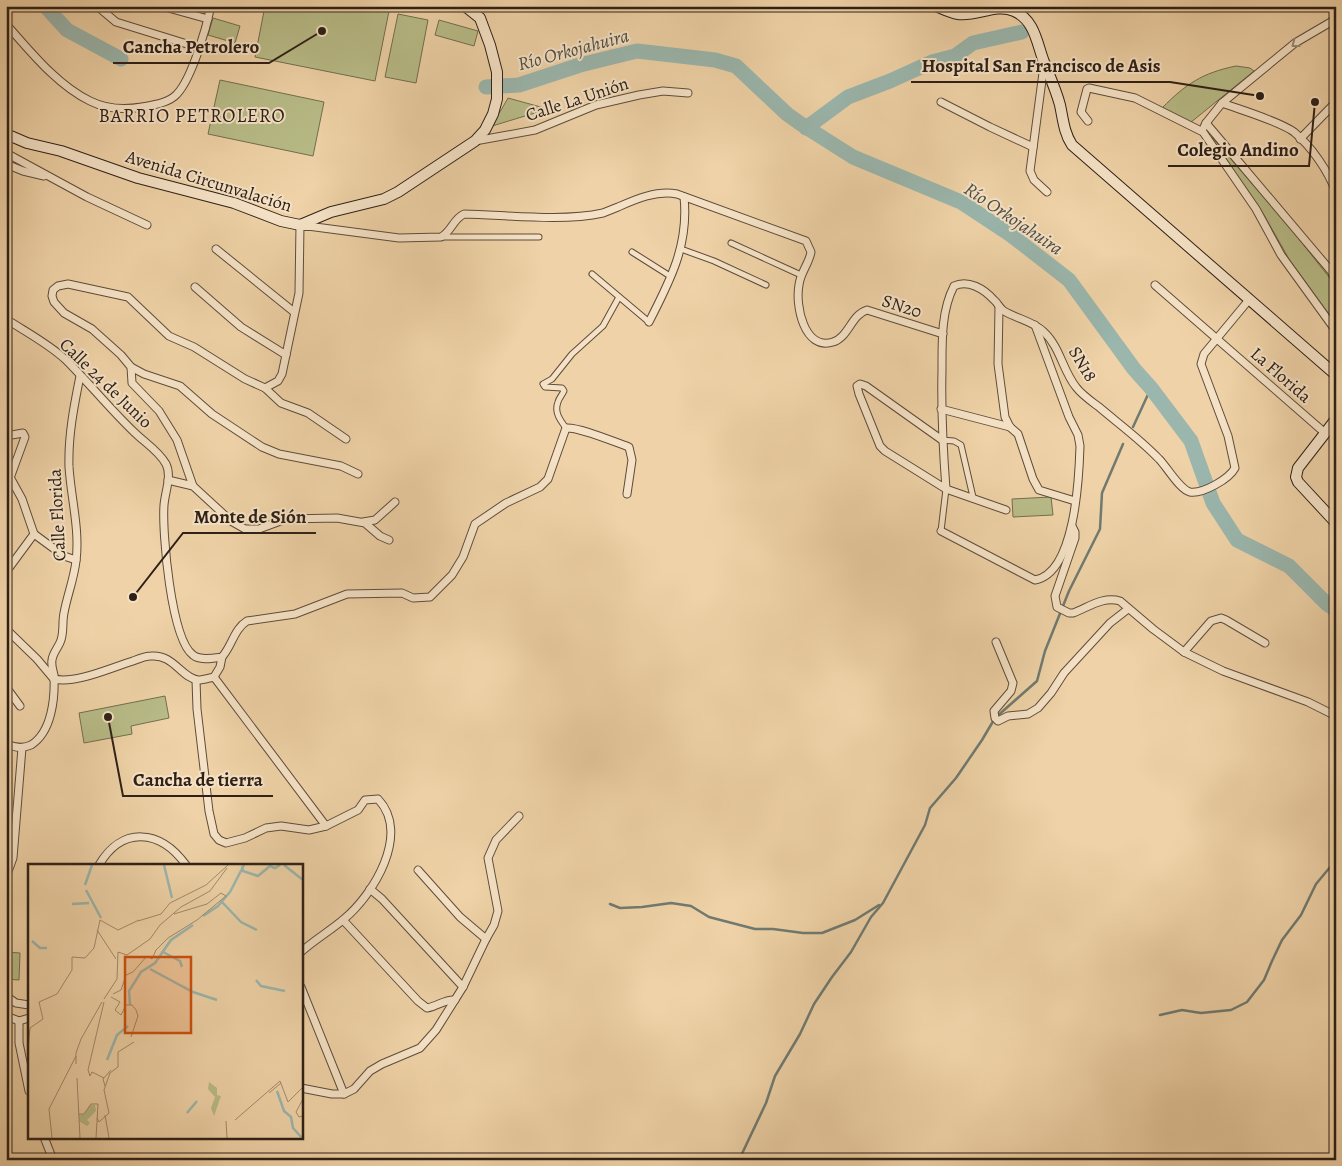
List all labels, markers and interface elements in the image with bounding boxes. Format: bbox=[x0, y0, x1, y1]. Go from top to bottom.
water label: Río Orkojahuira bbox=[515, 23, 632, 77]
callout: Cancha Petrolero bbox=[113, 29, 269, 63]
text: Cancha Petrolero bbox=[123, 34, 259, 60]
one-way arrow bbox=[1292, 39, 1301, 47]
callout: Hospital San Francisco de Asis bbox=[911, 48, 1170, 82]
text: Hospital San Francisco de Asis bbox=[922, 53, 1161, 79]
street label: Calle La Unión bbox=[522, 71, 632, 127]
district label: BARRIO PETROLERO bbox=[98, 103, 286, 129]
callout: Colegio Andino bbox=[1168, 132, 1309, 166]
text: Colegio Andino bbox=[1177, 137, 1299, 163]
street label: Avenida Circunvalación bbox=[122, 144, 295, 218]
water label: Río Orkojahuira bbox=[959, 176, 1068, 262]
street label: SN20 bbox=[879, 288, 925, 324]
street label: Calle 24 de Junio bbox=[54, 332, 158, 434]
street label: SN18 bbox=[1063, 342, 1103, 386]
street label: La Florida bbox=[1245, 342, 1317, 409]
street label: Calle Florida bbox=[43, 467, 71, 562]
callout: Monte de Sión bbox=[183, 499, 316, 533]
text: Monte de Sión bbox=[194, 504, 307, 530]
callout: Cancha de tierra bbox=[123, 762, 273, 796]
text: Cancha de tierra bbox=[133, 767, 264, 793]
inset map bbox=[28, 864, 302, 1138]

